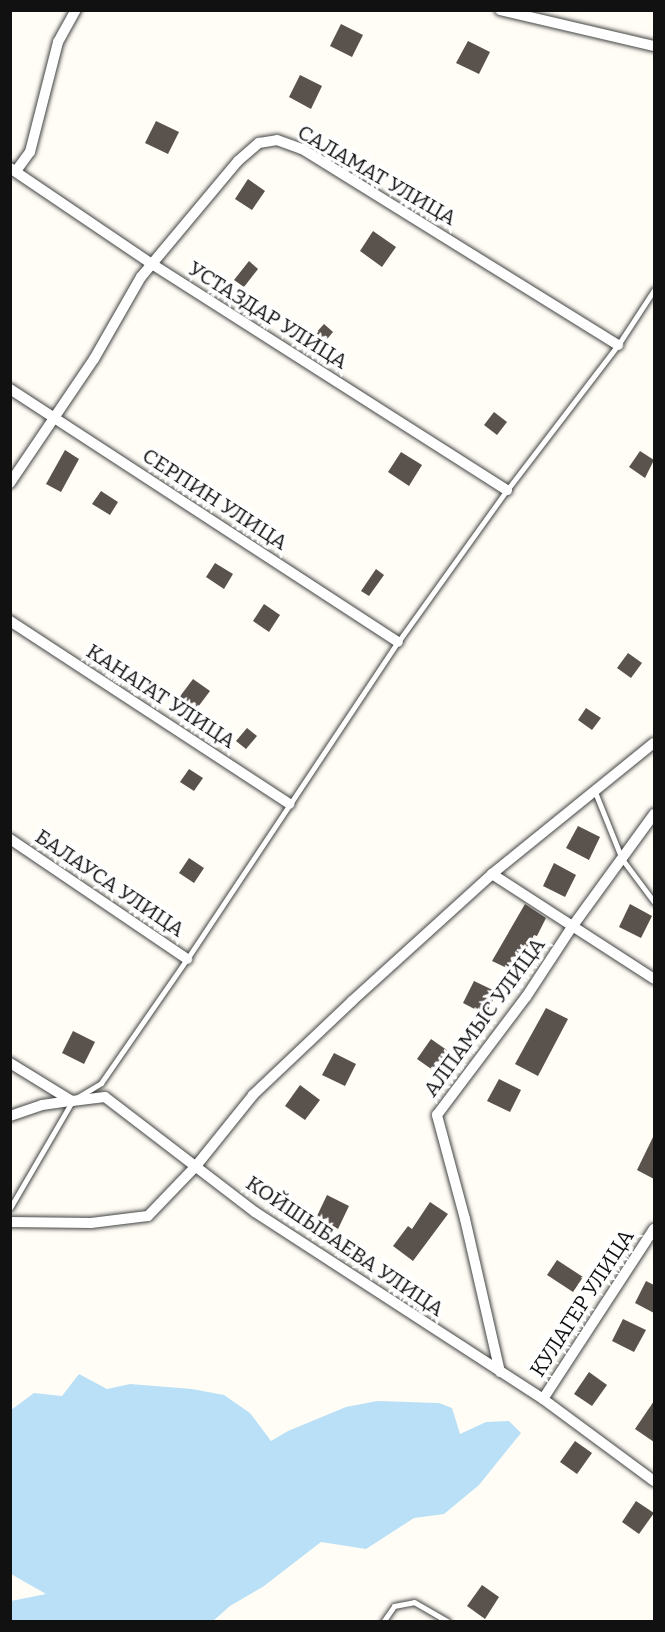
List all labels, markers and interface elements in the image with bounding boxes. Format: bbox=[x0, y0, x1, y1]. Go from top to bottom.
street label: САЛАМАТ УЛИЦА bbox=[293, 119, 461, 231]
street label: УСТАЗДАР УЛИЦА bbox=[184, 256, 352, 374]
street label: СЕРПИН УЛИЦА bbox=[138, 443, 292, 555]
street label: КАНАГАТ УЛИЦА bbox=[82, 638, 240, 754]
street label: БАЛАУСА УЛИЦА bbox=[31, 824, 189, 942]
street label: АЛПАМЫС УЛИЦА bbox=[418, 933, 550, 1101]
street label: КОЙШЫБАЕВА УЛИЦА bbox=[241, 1170, 449, 1322]
street label: КУЛАГЕР УЛИЦА bbox=[525, 1225, 639, 1381]

